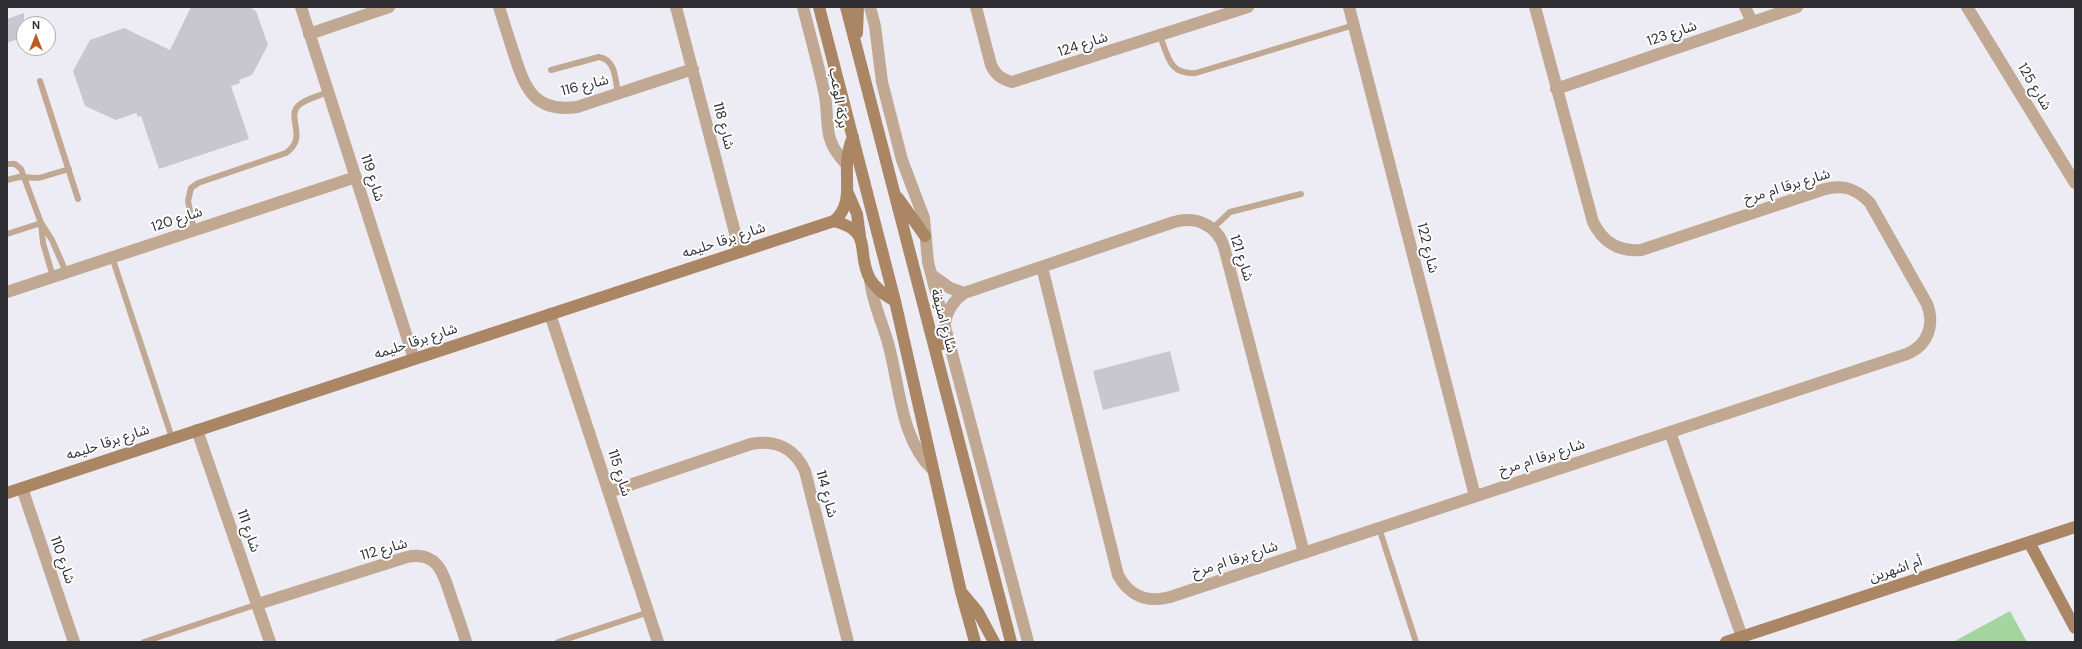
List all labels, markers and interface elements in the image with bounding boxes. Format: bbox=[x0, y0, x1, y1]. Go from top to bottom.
north arrow bbox=[16, 16, 56, 56]
text: N bbox=[32, 18, 40, 32]
street label: شارع 123 bbox=[1645, 18, 1699, 50]
street label: شارع 124 bbox=[1056, 29, 1110, 61]
street label: شارع 125 bbox=[2013, 60, 2055, 114]
street label: بركة الوعب bbox=[825, 67, 851, 129]
street label: شارع 116 bbox=[559, 72, 611, 100]
street label: شارع 118 bbox=[709, 101, 737, 151]
street label: شارع 119 bbox=[357, 152, 387, 204]
street label: شارع برقا ام مرخ bbox=[1742, 166, 1832, 208]
street label: شارع 120 bbox=[149, 204, 205, 236]
street label: شارع برقا حليمه bbox=[680, 220, 768, 262]
street label: شارع 122 bbox=[1413, 221, 1441, 275]
street label: شارع 121 bbox=[1226, 233, 1256, 283]
street label: شارع امنيفة bbox=[926, 287, 960, 355]
street label: شارع برقا حليمه bbox=[372, 321, 460, 363]
street label: شارع برقا حليمه bbox=[64, 422, 152, 464]
street label: شارع برقا ام مرخ bbox=[1497, 436, 1587, 480]
street label: شارع 115 bbox=[604, 447, 634, 499]
street label: شارع 114 bbox=[812, 469, 840, 519]
street label: شارع 111 bbox=[233, 507, 263, 555]
street label: شارع 110 bbox=[46, 534, 78, 586]
street label: شارع 112 bbox=[359, 535, 409, 565]
street label: شارع برقا ام مرخ bbox=[1190, 538, 1280, 582]
street label: أم اشهرين bbox=[1867, 554, 1925, 586]

